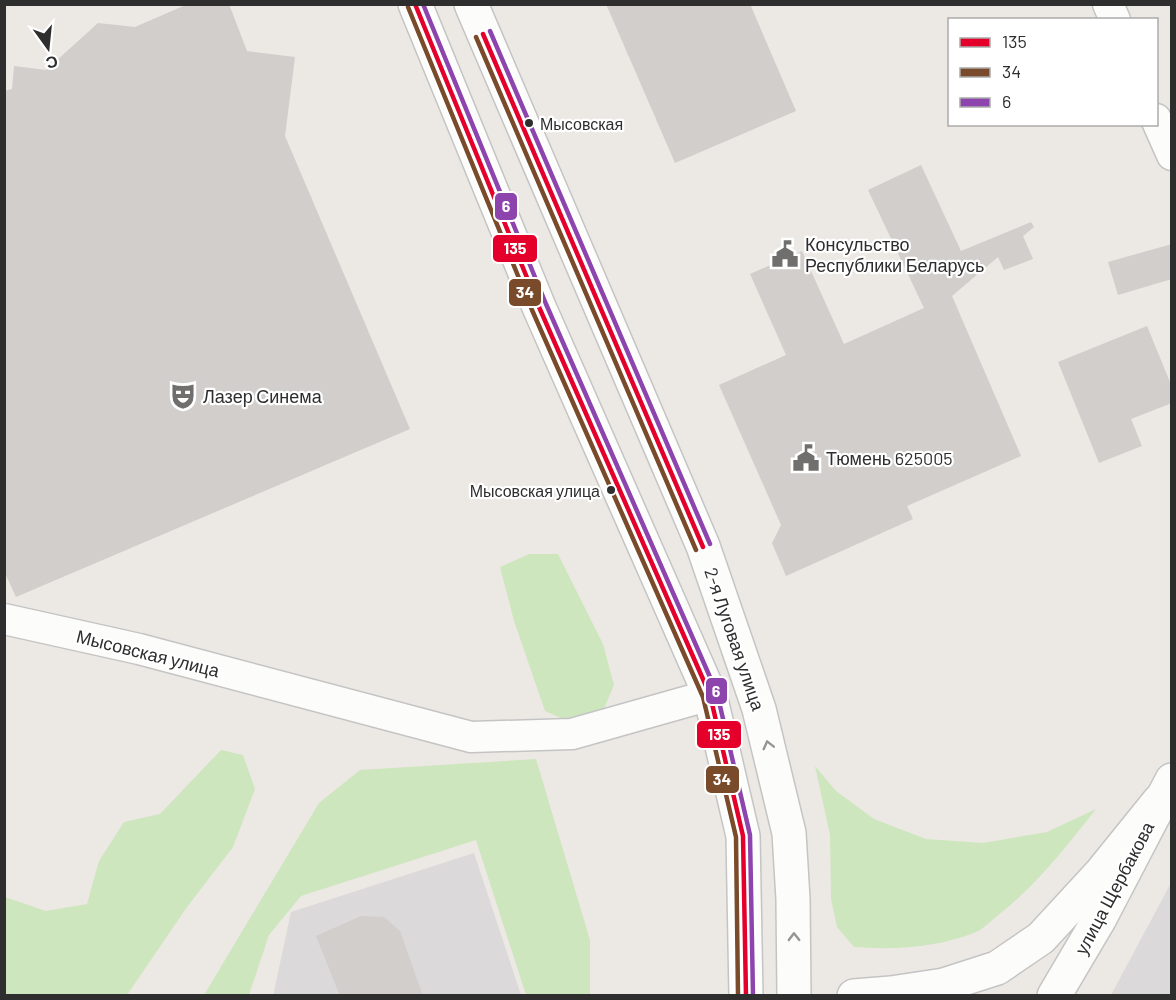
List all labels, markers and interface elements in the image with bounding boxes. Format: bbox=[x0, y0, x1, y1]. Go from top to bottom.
north arrow bbox=[18, 18, 78, 78]
legend bbox=[948, 18, 1158, 126]
text: 135 bbox=[1002, 30, 1027, 52]
text: С bbox=[44, 52, 60, 74]
text: 34 bbox=[1002, 60, 1021, 82]
text: 6 bbox=[1002, 90, 1011, 112]
place label: Мысовская bbox=[540, 114, 623, 133]
marker: Мысовская bbox=[523, 117, 535, 129]
line badge: 6 bbox=[494, 192, 518, 221]
text: 6 bbox=[502, 196, 511, 215]
place label: Консульство Республики Беларусь bbox=[805, 233, 985, 276]
line badge: 135 bbox=[492, 234, 538, 263]
text: 135 bbox=[504, 238, 527, 257]
public building icon: Консульство Республики Беларусь bbox=[770, 239, 800, 269]
line badge: 34 bbox=[508, 278, 542, 307]
text: 34 bbox=[516, 282, 534, 301]
theatre icon: Лазер Синема bbox=[168, 381, 198, 411]
place label: Лазер Синема bbox=[203, 385, 323, 407]
public building icon: Тюмень 625005 bbox=[791, 443, 821, 473]
place label: Тюмень 625005 bbox=[826, 447, 953, 469]
place label: Мысовская улица bbox=[470, 481, 600, 500]
marker: Мысовская улица bbox=[605, 484, 617, 496]
street label: 2-я Луговая улица bbox=[700, 565, 770, 714]
street label: Мысовская улица bbox=[74, 625, 223, 682]
line badge: 6 bbox=[705, 677, 728, 705]
text: 6 bbox=[712, 681, 721, 700]
line badge: 135 bbox=[696, 720, 742, 749]
text: 135 bbox=[708, 724, 731, 743]
one-way arrow bbox=[762, 740, 775, 750]
line badge: 34 bbox=[705, 765, 740, 794]
text: 34 bbox=[713, 769, 731, 788]
street label: улица Щербакова bbox=[1070, 817, 1159, 958]
one-way arrow bbox=[788, 933, 800, 942]

